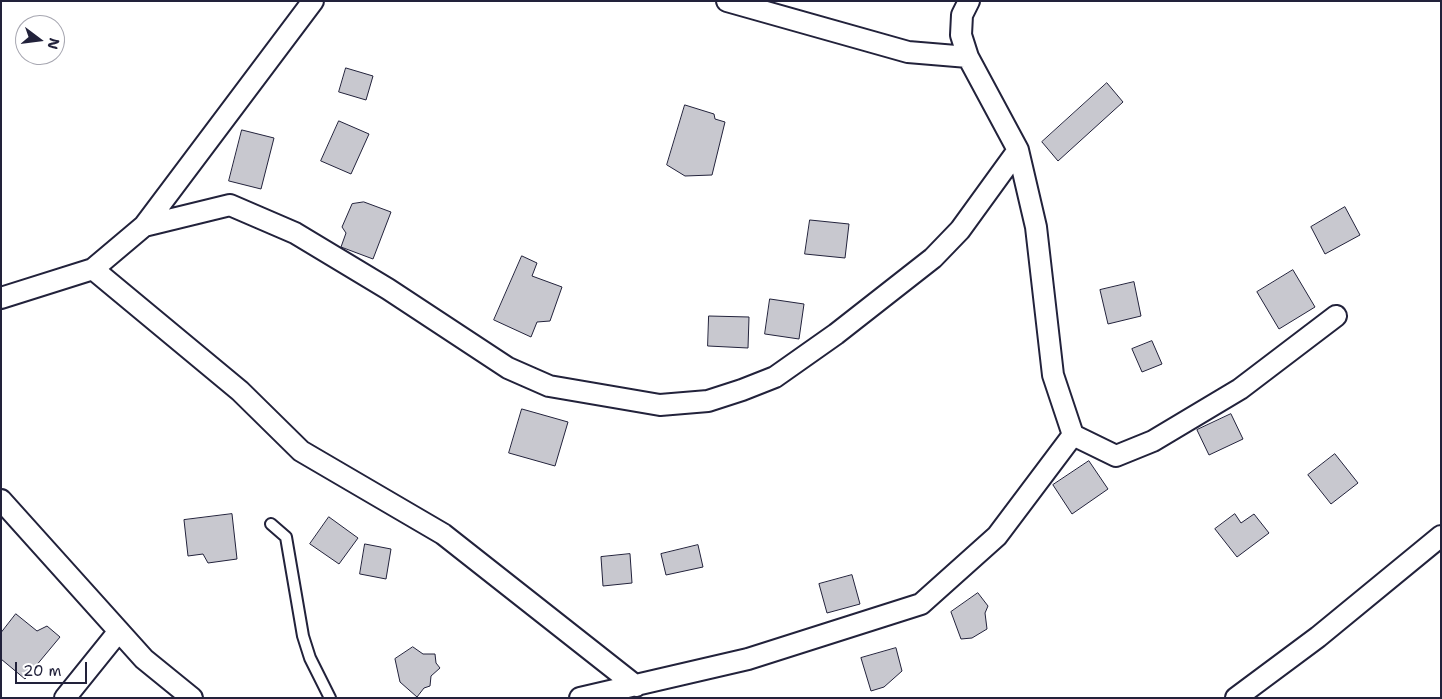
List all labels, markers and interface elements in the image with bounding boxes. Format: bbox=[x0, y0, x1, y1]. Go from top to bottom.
north arrow bbox=[15, 15, 65, 65]
text: N bbox=[43, 36, 64, 51]
scale bar bbox=[18, 652, 90, 684]
text: 20 m bbox=[23, 661, 62, 681]

